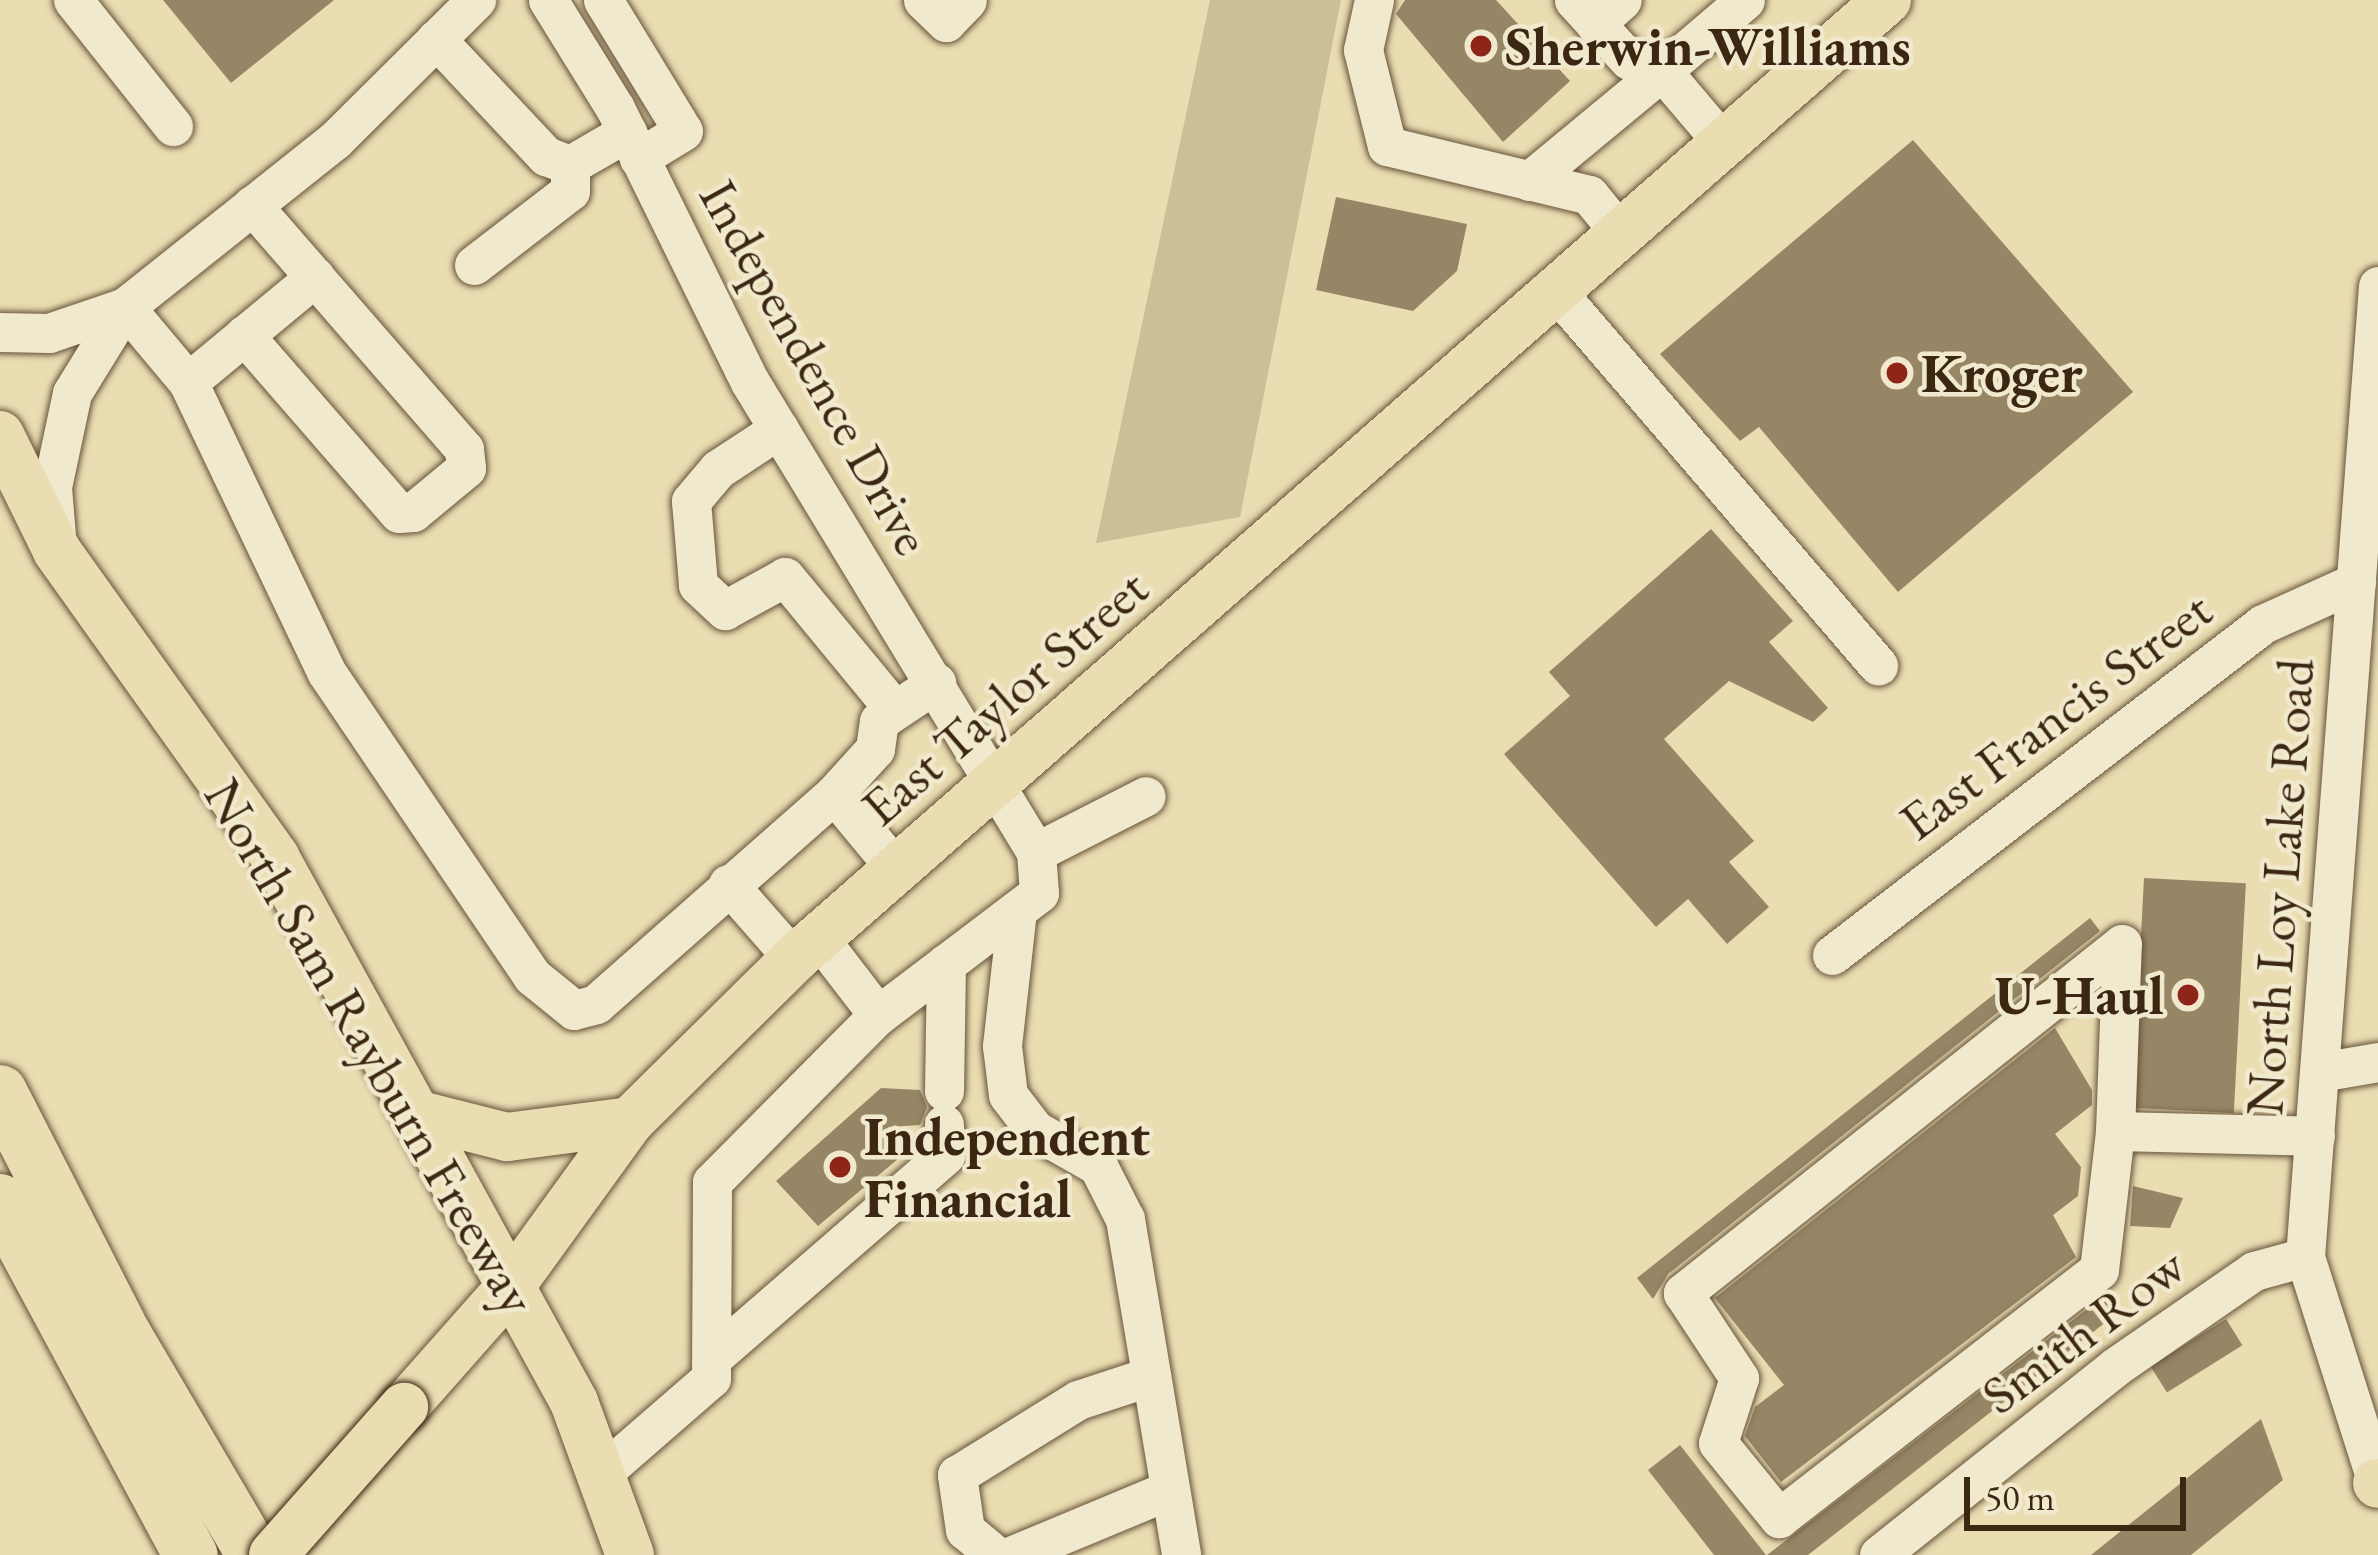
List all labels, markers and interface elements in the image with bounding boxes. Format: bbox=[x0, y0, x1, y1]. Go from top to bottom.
place label: Sherwin-Williams bbox=[1505, 14, 1911, 78]
marker: Sherwin-Williams bbox=[1468, 33, 1494, 59]
street label: Independence Drive bbox=[686, 169, 946, 565]
place label: Kroger bbox=[1921, 341, 2082, 405]
marker: Kroger bbox=[1884, 360, 1910, 386]
street label: East Taylor Street bbox=[848, 555, 1160, 839]
street label: East Francis Street bbox=[1886, 577, 2224, 853]
street label: North Loy Lake Road bbox=[2231, 656, 2327, 1118]
street label: North Sam Rayburn Freeway bbox=[191, 767, 551, 1325]
place label: U-Haul bbox=[1995, 963, 2164, 1027]
marker: U-Haul bbox=[2175, 982, 2201, 1008]
place label: Independent Financial bbox=[864, 1104, 1150, 1230]
marker: Independent Financial bbox=[827, 1154, 853, 1180]
street label: Smith Row bbox=[1969, 1233, 2197, 1427]
scale bar bbox=[1970, 1453, 2192, 1527]
text: 50 m bbox=[1985, 1474, 2055, 1521]

